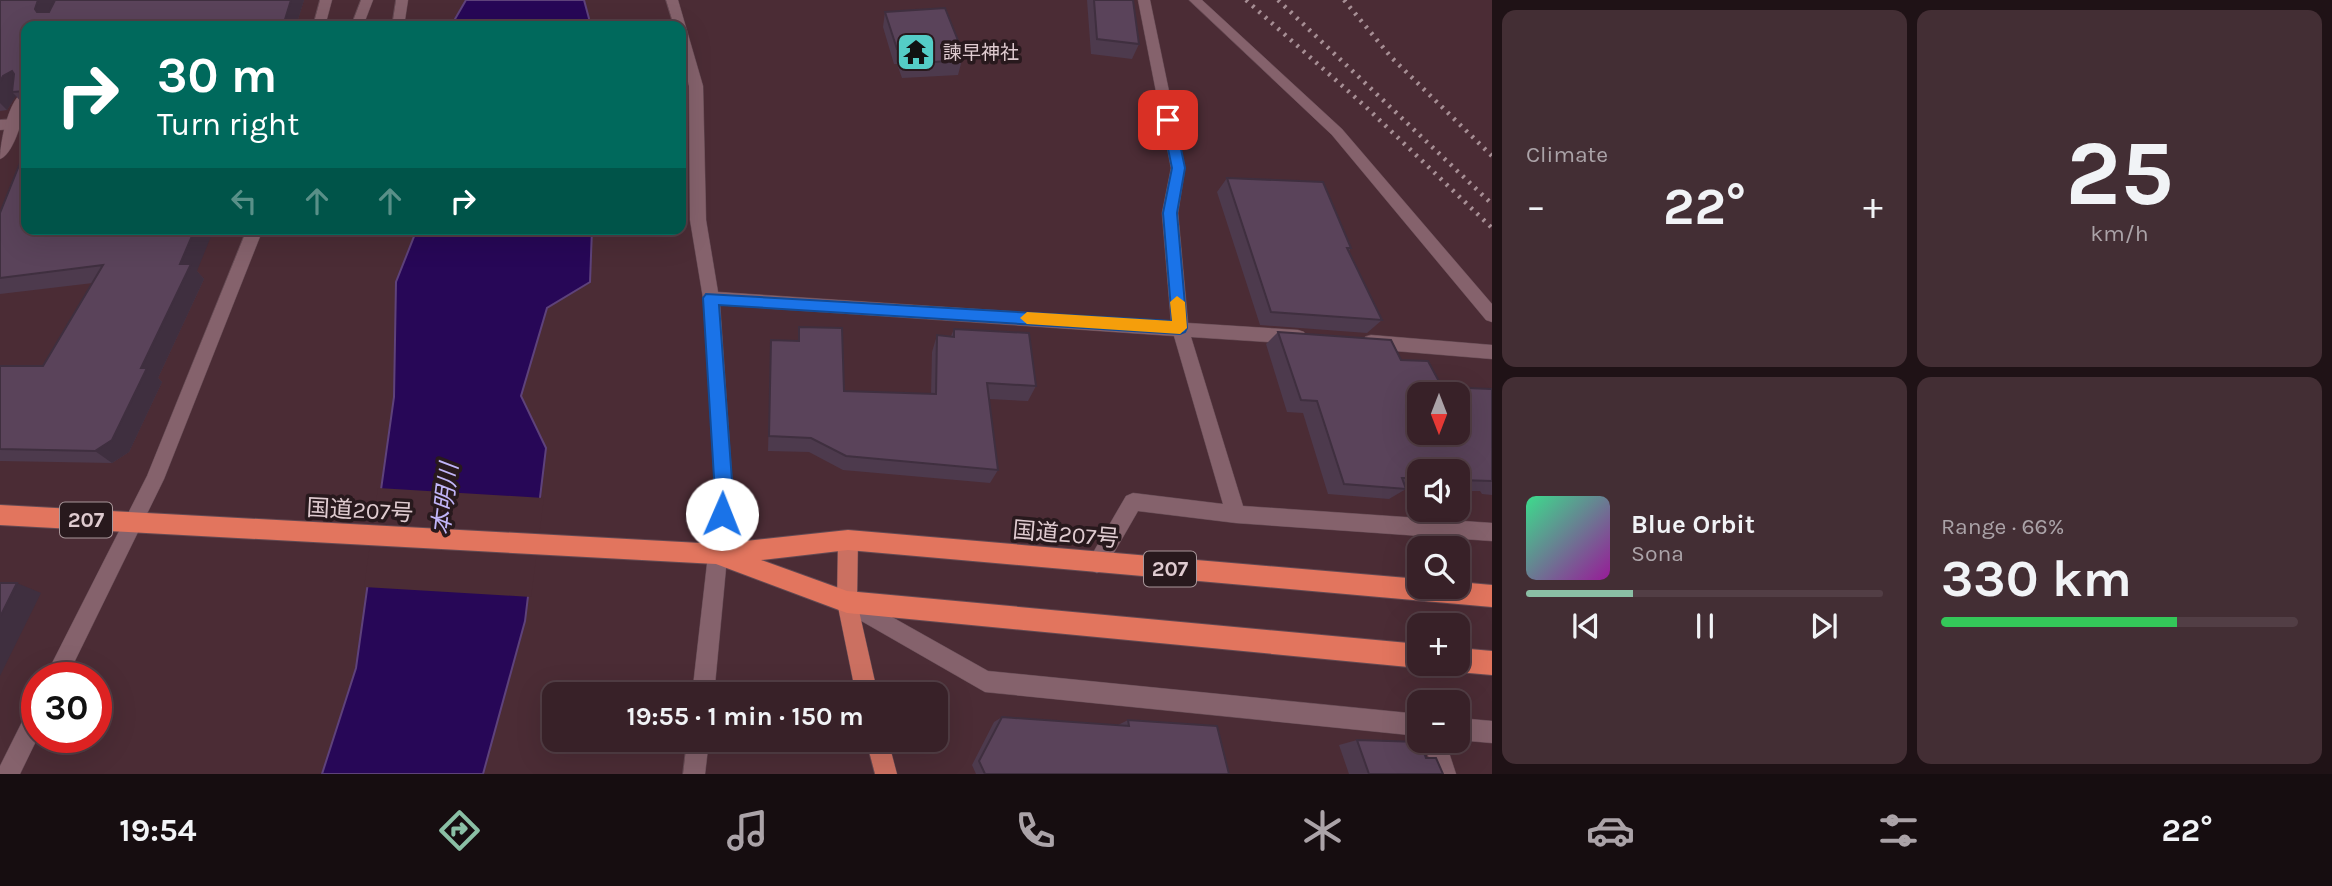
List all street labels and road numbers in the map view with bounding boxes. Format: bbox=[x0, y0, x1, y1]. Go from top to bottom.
street label: 国道207号 bbox=[306, 494, 414, 527]
road number: 207 bbox=[60, 503, 112, 538]
street label: 国道207号 bbox=[1012, 516, 1120, 553]
road number: 207 bbox=[1144, 552, 1196, 586]

